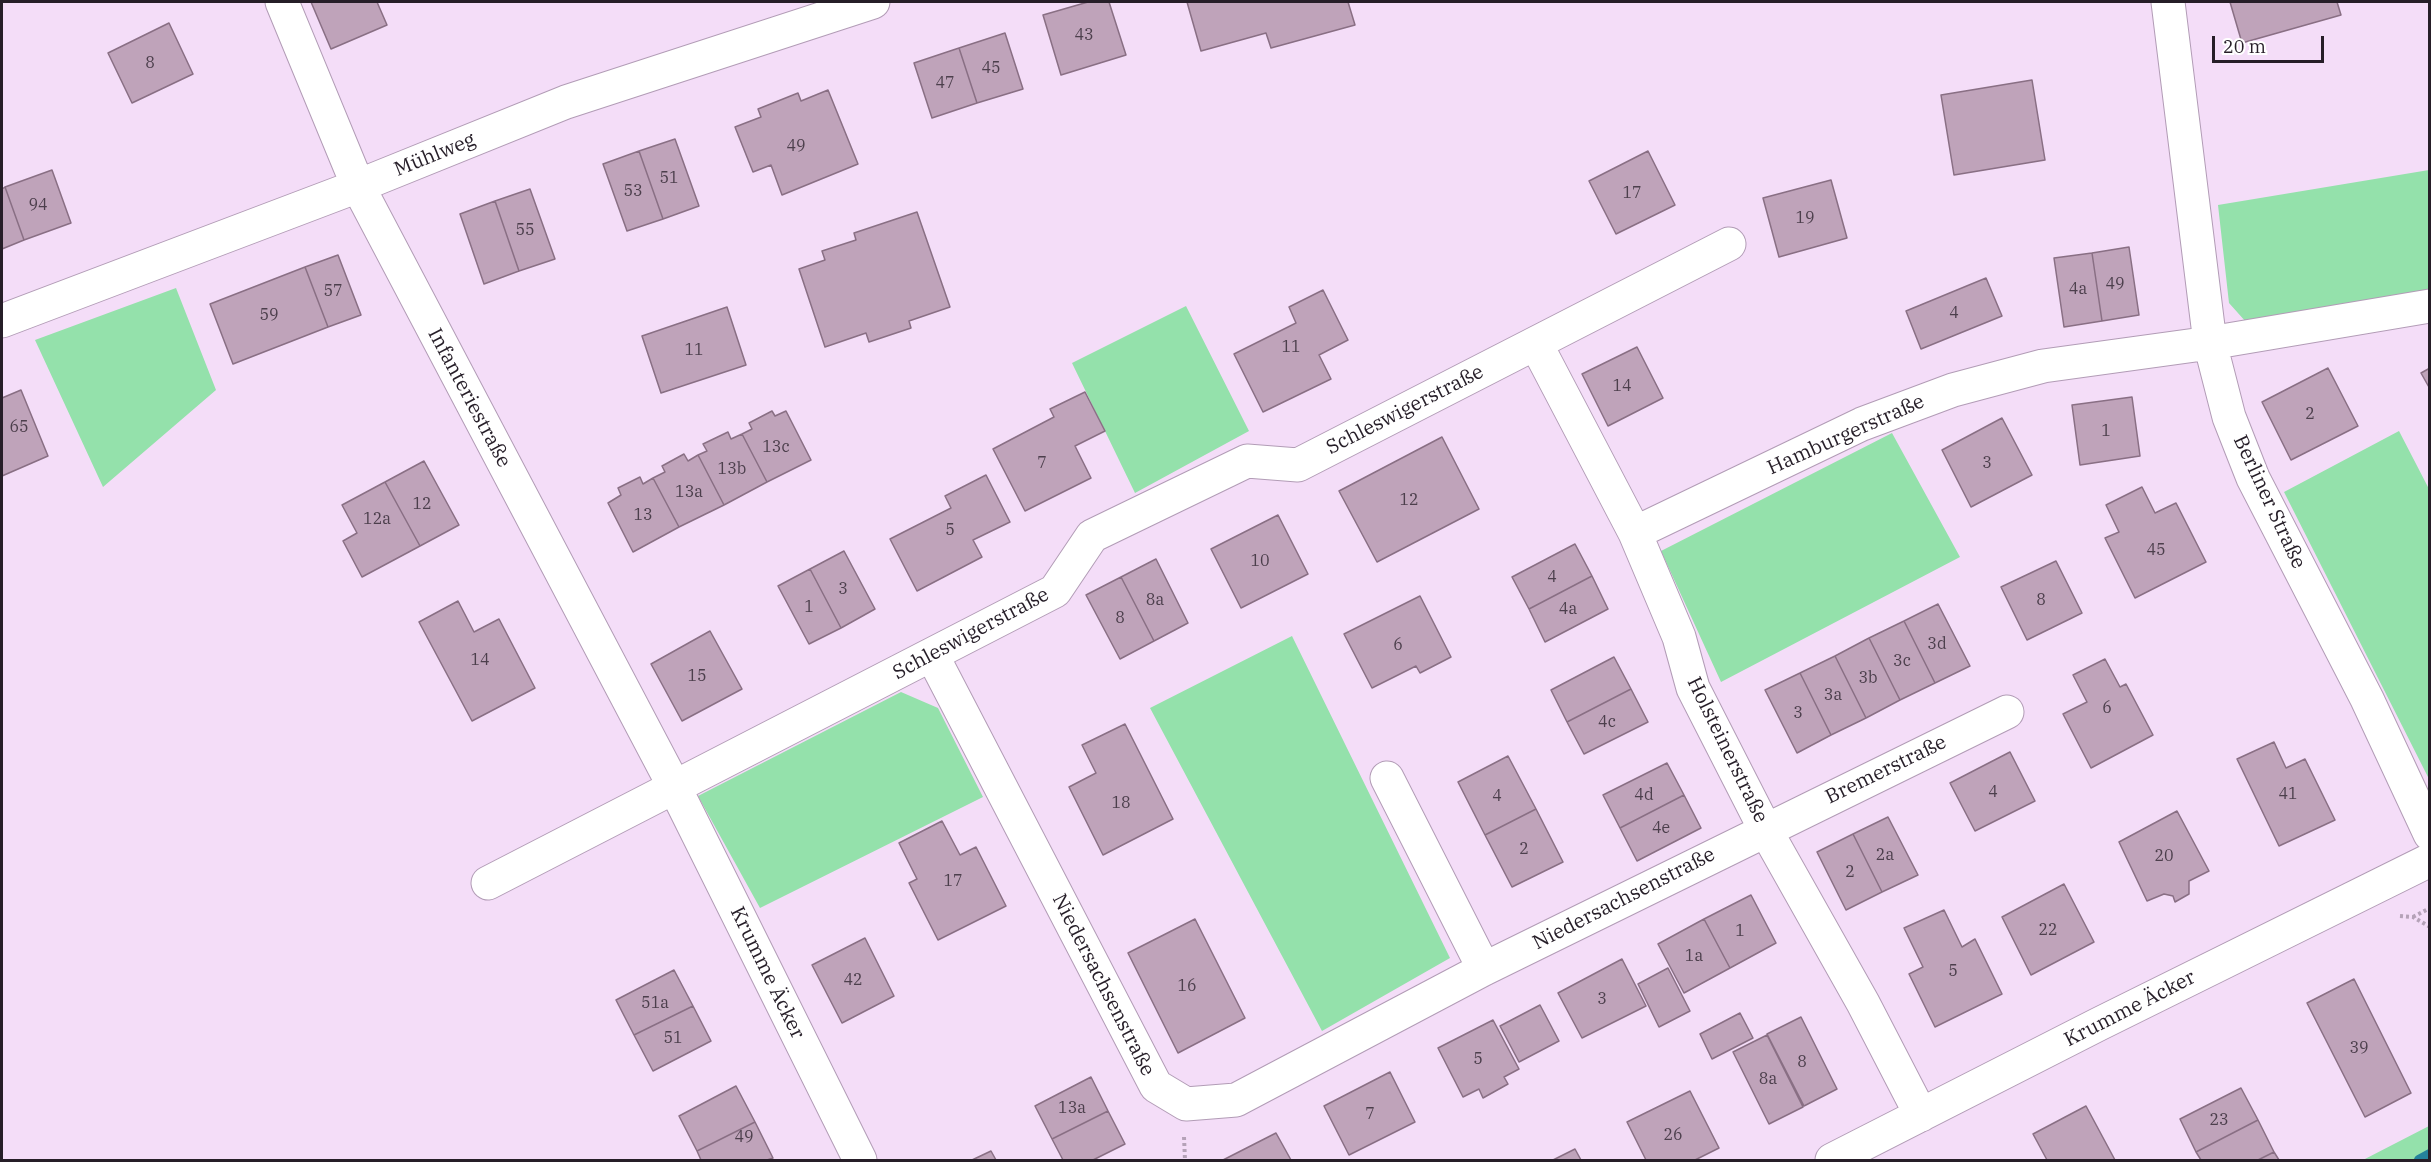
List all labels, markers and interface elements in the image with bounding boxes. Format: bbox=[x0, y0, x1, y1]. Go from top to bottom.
scale bar bbox=[2215, 24, 2328, 62]
house number: 43 bbox=[1074, 25, 1094, 45]
text: 20 m bbox=[2223, 35, 2266, 58]
house number: 8 bbox=[145, 53, 155, 73]
house number: 45 bbox=[981, 58, 1001, 78]
house number: 47 bbox=[935, 73, 955, 93]
street label: Mühlweg bbox=[391, 128, 479, 182]
house number: 49 bbox=[786, 136, 806, 156]
house number: 51 bbox=[659, 168, 679, 188]
house number: 53 bbox=[623, 181, 643, 201]
house number: 17 bbox=[1622, 183, 1642, 203]
house number: 94 bbox=[28, 195, 48, 215]
house number: 19 bbox=[1795, 208, 1815, 228]
house number: 55 bbox=[515, 220, 535, 240]
house number: 49 bbox=[2105, 274, 2125, 294]
house number: 4a bbox=[2069, 279, 2087, 299]
house number: 57 bbox=[323, 281, 343, 301]
house number: 4 bbox=[1949, 303, 1959, 323]
house number: 59 bbox=[259, 305, 279, 325]
street label: Infanteriestraße bbox=[422, 324, 516, 472]
house number: 11 bbox=[1281, 337, 1301, 357]
house number: 11 bbox=[684, 340, 704, 360]
street label: Schleswigerstraße bbox=[1322, 360, 1488, 460]
house number: 14 bbox=[1612, 376, 1632, 396]
street label: Hamburgerstraße bbox=[1764, 390, 1928, 480]
house number: 2 bbox=[2305, 404, 2315, 424]
house number: 65 bbox=[9, 417, 29, 437]
house number: 1 bbox=[2101, 421, 2111, 441]
street label: Berliner Straße bbox=[2228, 431, 2310, 573]
house number: 13c bbox=[762, 437, 790, 457]
house number: 7 bbox=[1037, 453, 1047, 473]
house number: 3 bbox=[1982, 453, 1992, 473]
house number: 13b bbox=[718, 459, 746, 479]
house number: 13a bbox=[675, 482, 703, 502]
house number: 12 bbox=[1399, 490, 1419, 510]
house number: 12 bbox=[412, 494, 432, 514]
house number: 13 bbox=[633, 505, 653, 525]
house number: 12a bbox=[363, 509, 391, 529]
house number: 5 bbox=[945, 520, 955, 540]
house number: 45 bbox=[2146, 540, 2166, 560]
house number: 10 bbox=[1250, 551, 1270, 571]
house number: 4 bbox=[1547, 567, 1557, 587]
house number: 3 bbox=[838, 579, 848, 599]
street label: Schleswigerstraße bbox=[889, 583, 1053, 685]
house number: 8a bbox=[1146, 590, 1164, 610]
house number: 8 bbox=[2036, 590, 2046, 610]
house number: 1 bbox=[804, 597, 814, 617]
house number: 4a bbox=[1559, 599, 1577, 619]
house number: 8 bbox=[1115, 608, 1125, 628]
house number: 3d bbox=[1927, 634, 1947, 654]
house number: 6 bbox=[1393, 635, 1403, 655]
house number: 14 bbox=[470, 650, 490, 670]
house number: 3c bbox=[1893, 651, 1911, 671]
house number: 15 bbox=[687, 666, 707, 686]
house number: 3b bbox=[1858, 668, 1878, 688]
street label: Holsteinerstraße bbox=[1681, 673, 1773, 827]
house number: 3a bbox=[1824, 685, 1842, 705]
house number: 6 bbox=[2102, 698, 2112, 718]
house number: 3 bbox=[1793, 703, 1803, 723]
house number: 4c bbox=[1598, 712, 1616, 732]
street label: Bremerstraße bbox=[1822, 730, 1950, 810]
house number: 4 bbox=[1988, 782, 1998, 802]
house number: 41 bbox=[2278, 784, 2298, 804]
house number: 4d bbox=[1634, 785, 1654, 805]
house number: 4 bbox=[1492, 786, 1502, 806]
house number: 18 bbox=[1111, 793, 1131, 813]
house number: 4e bbox=[1652, 818, 1670, 838]
house number: 2 bbox=[1519, 839, 1529, 859]
street label: Niedersachsenstraße bbox=[1529, 843, 1719, 955]
house number: 2a bbox=[1876, 845, 1894, 865]
house number: 20 bbox=[2154, 846, 2174, 866]
house number: 2 bbox=[1845, 862, 1855, 882]
house number: 17 bbox=[943, 871, 963, 891]
street label: Niedersachsenstraße bbox=[1047, 890, 1159, 1080]
street label: Krumme Äcker bbox=[725, 903, 809, 1043]
house number: 22 bbox=[2038, 920, 2058, 940]
house number: 1 bbox=[1735, 921, 1745, 941]
house number: 1a bbox=[1685, 946, 1703, 966]
house number: 5 bbox=[1948, 961, 1958, 981]
street label: Krumme Äcker bbox=[2060, 966, 2200, 1052]
house number: 42 bbox=[843, 970, 863, 990]
house number: 16 bbox=[1177, 976, 1197, 996]
house number: 3 bbox=[1597, 989, 1607, 1009]
house number: 51a bbox=[641, 993, 669, 1013]
house number: 51 bbox=[663, 1028, 683, 1048]
house number: 39 bbox=[2349, 1038, 2369, 1058]
house number: 5 bbox=[1473, 1049, 1483, 1069]
house number: 8 bbox=[1797, 1052, 1807, 1072]
house number: 8a bbox=[1759, 1069, 1777, 1089]
house number: 13a bbox=[1058, 1098, 1086, 1118]
house number: 7 bbox=[1365, 1104, 1375, 1124]
house number: 23 bbox=[2209, 1110, 2229, 1130]
house number: 26 bbox=[1663, 1125, 1683, 1145]
house number: 49 bbox=[734, 1127, 754, 1147]

